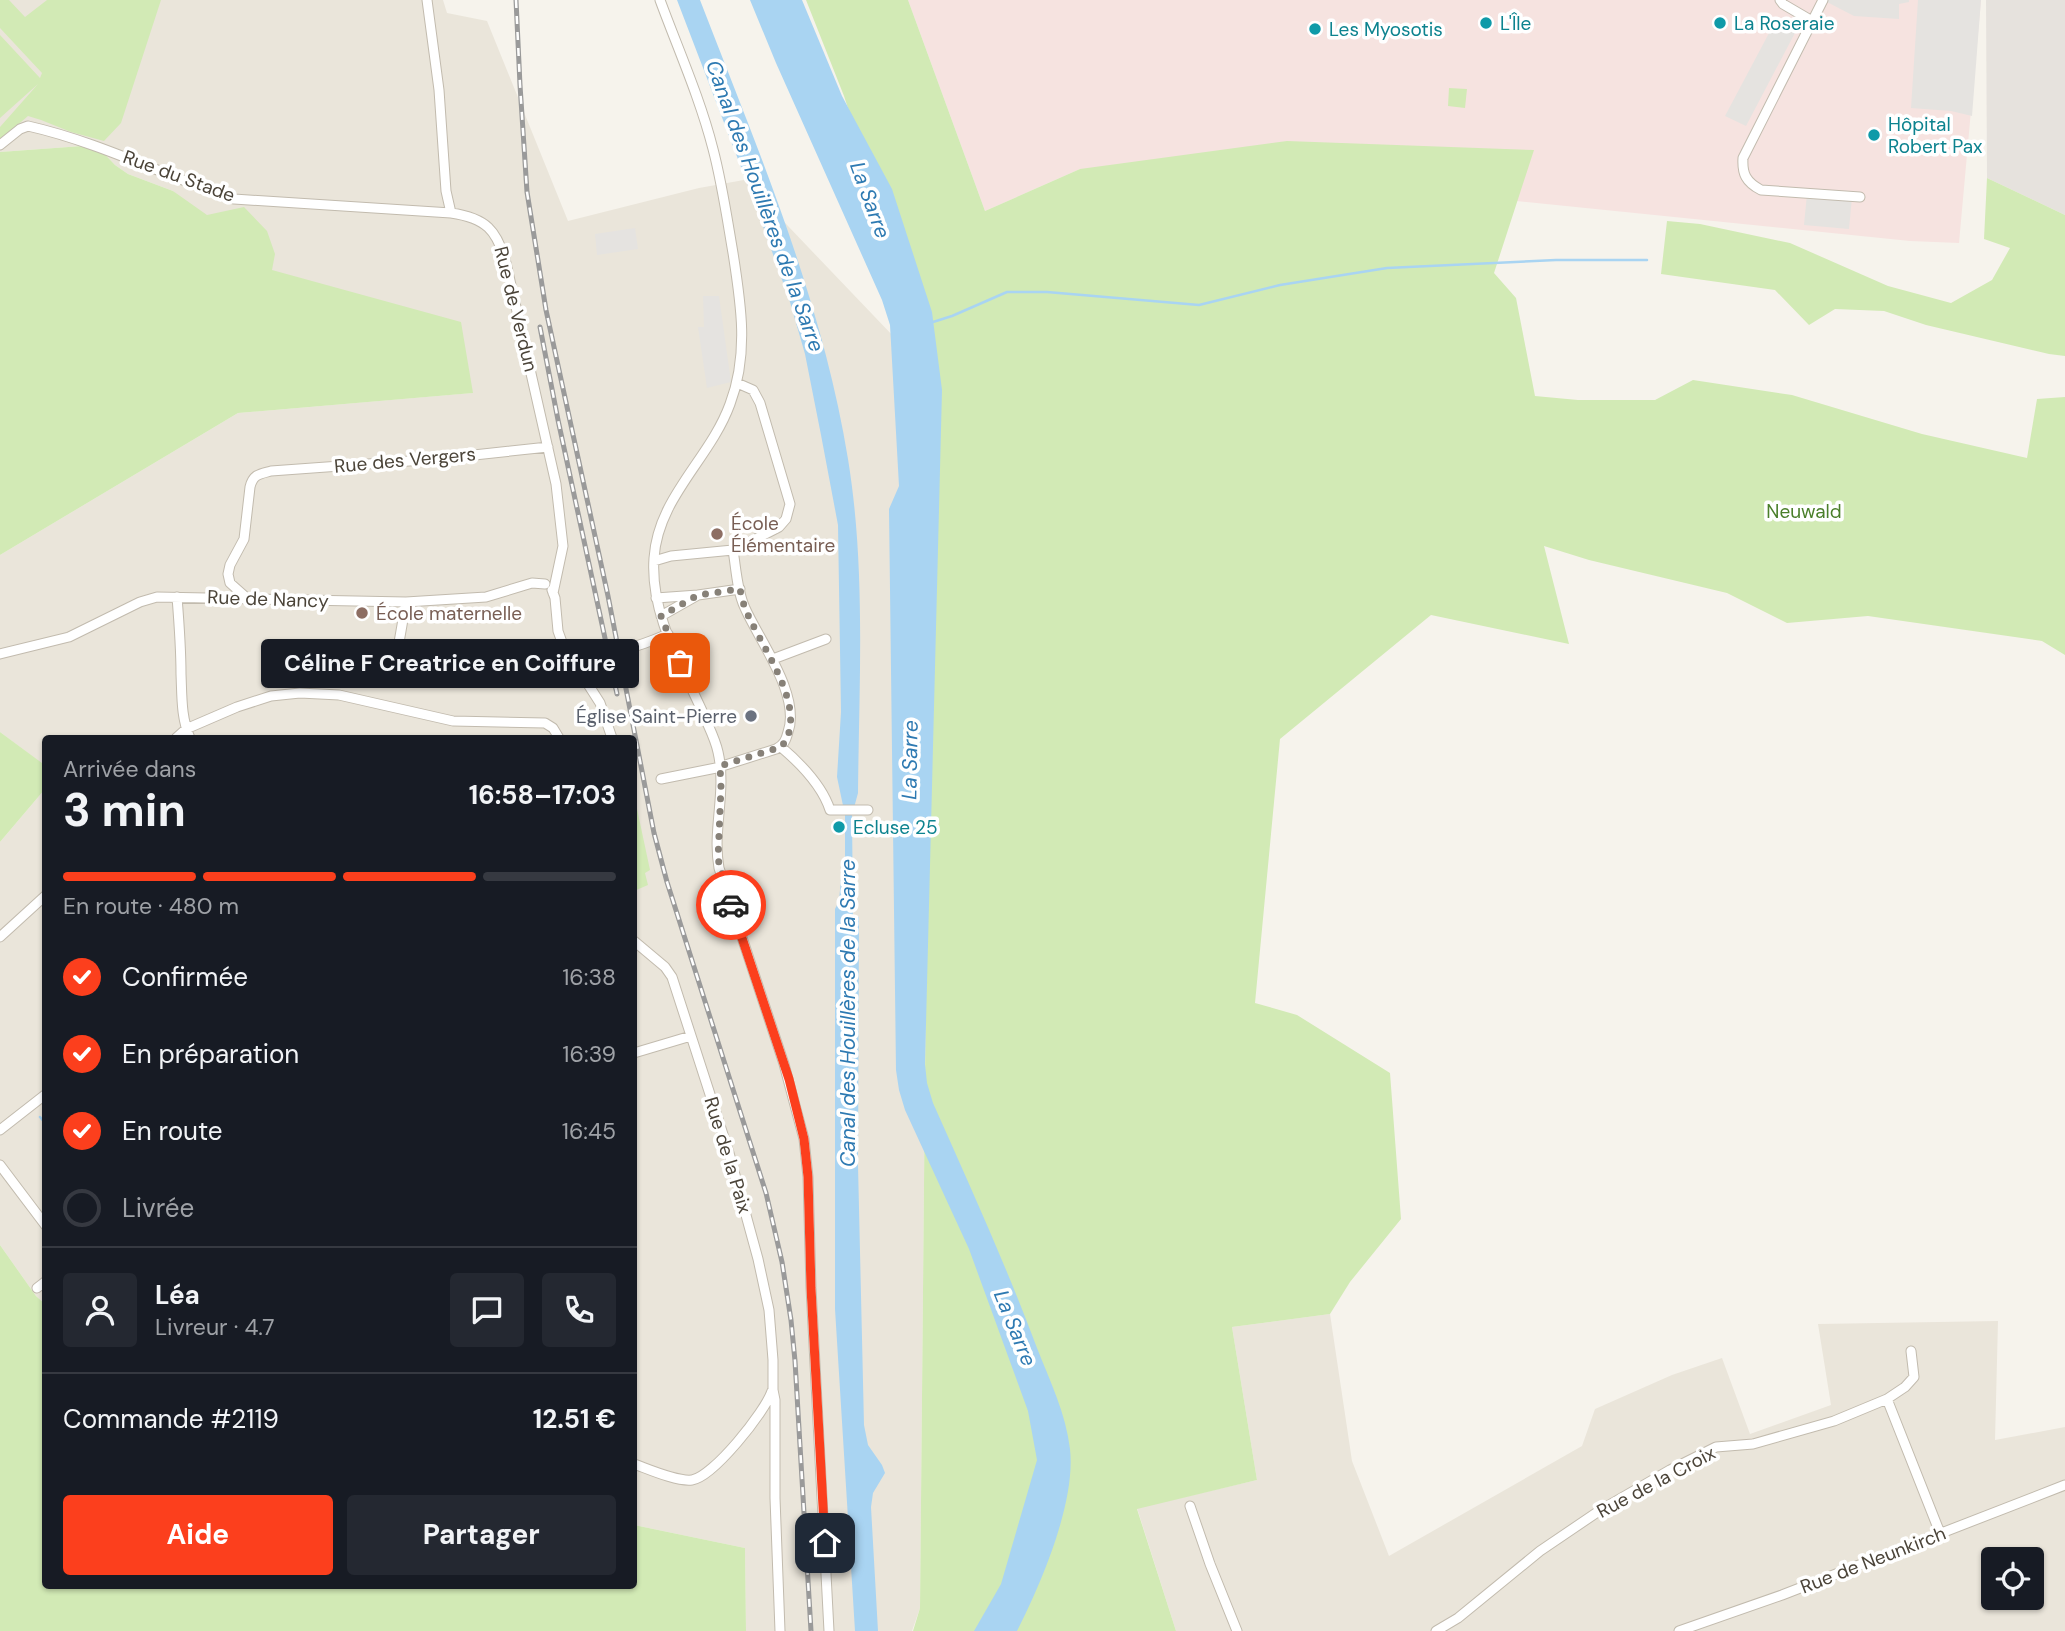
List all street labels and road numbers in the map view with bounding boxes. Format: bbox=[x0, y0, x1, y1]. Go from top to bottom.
street label: Rue du Stade bbox=[120, 144, 238, 208]
street label: Rue de Verdun bbox=[488, 244, 544, 374]
street label: Rue des Vergers bbox=[333, 441, 477, 479]
street label: Rue de Nancy bbox=[207, 584, 330, 614]
street label: Rue de la Paix bbox=[698, 1094, 758, 1217]
street label: Rue de la Croix bbox=[1592, 1440, 1720, 1524]
street label: Rue de Neunkirch bbox=[1797, 1521, 1949, 1599]

